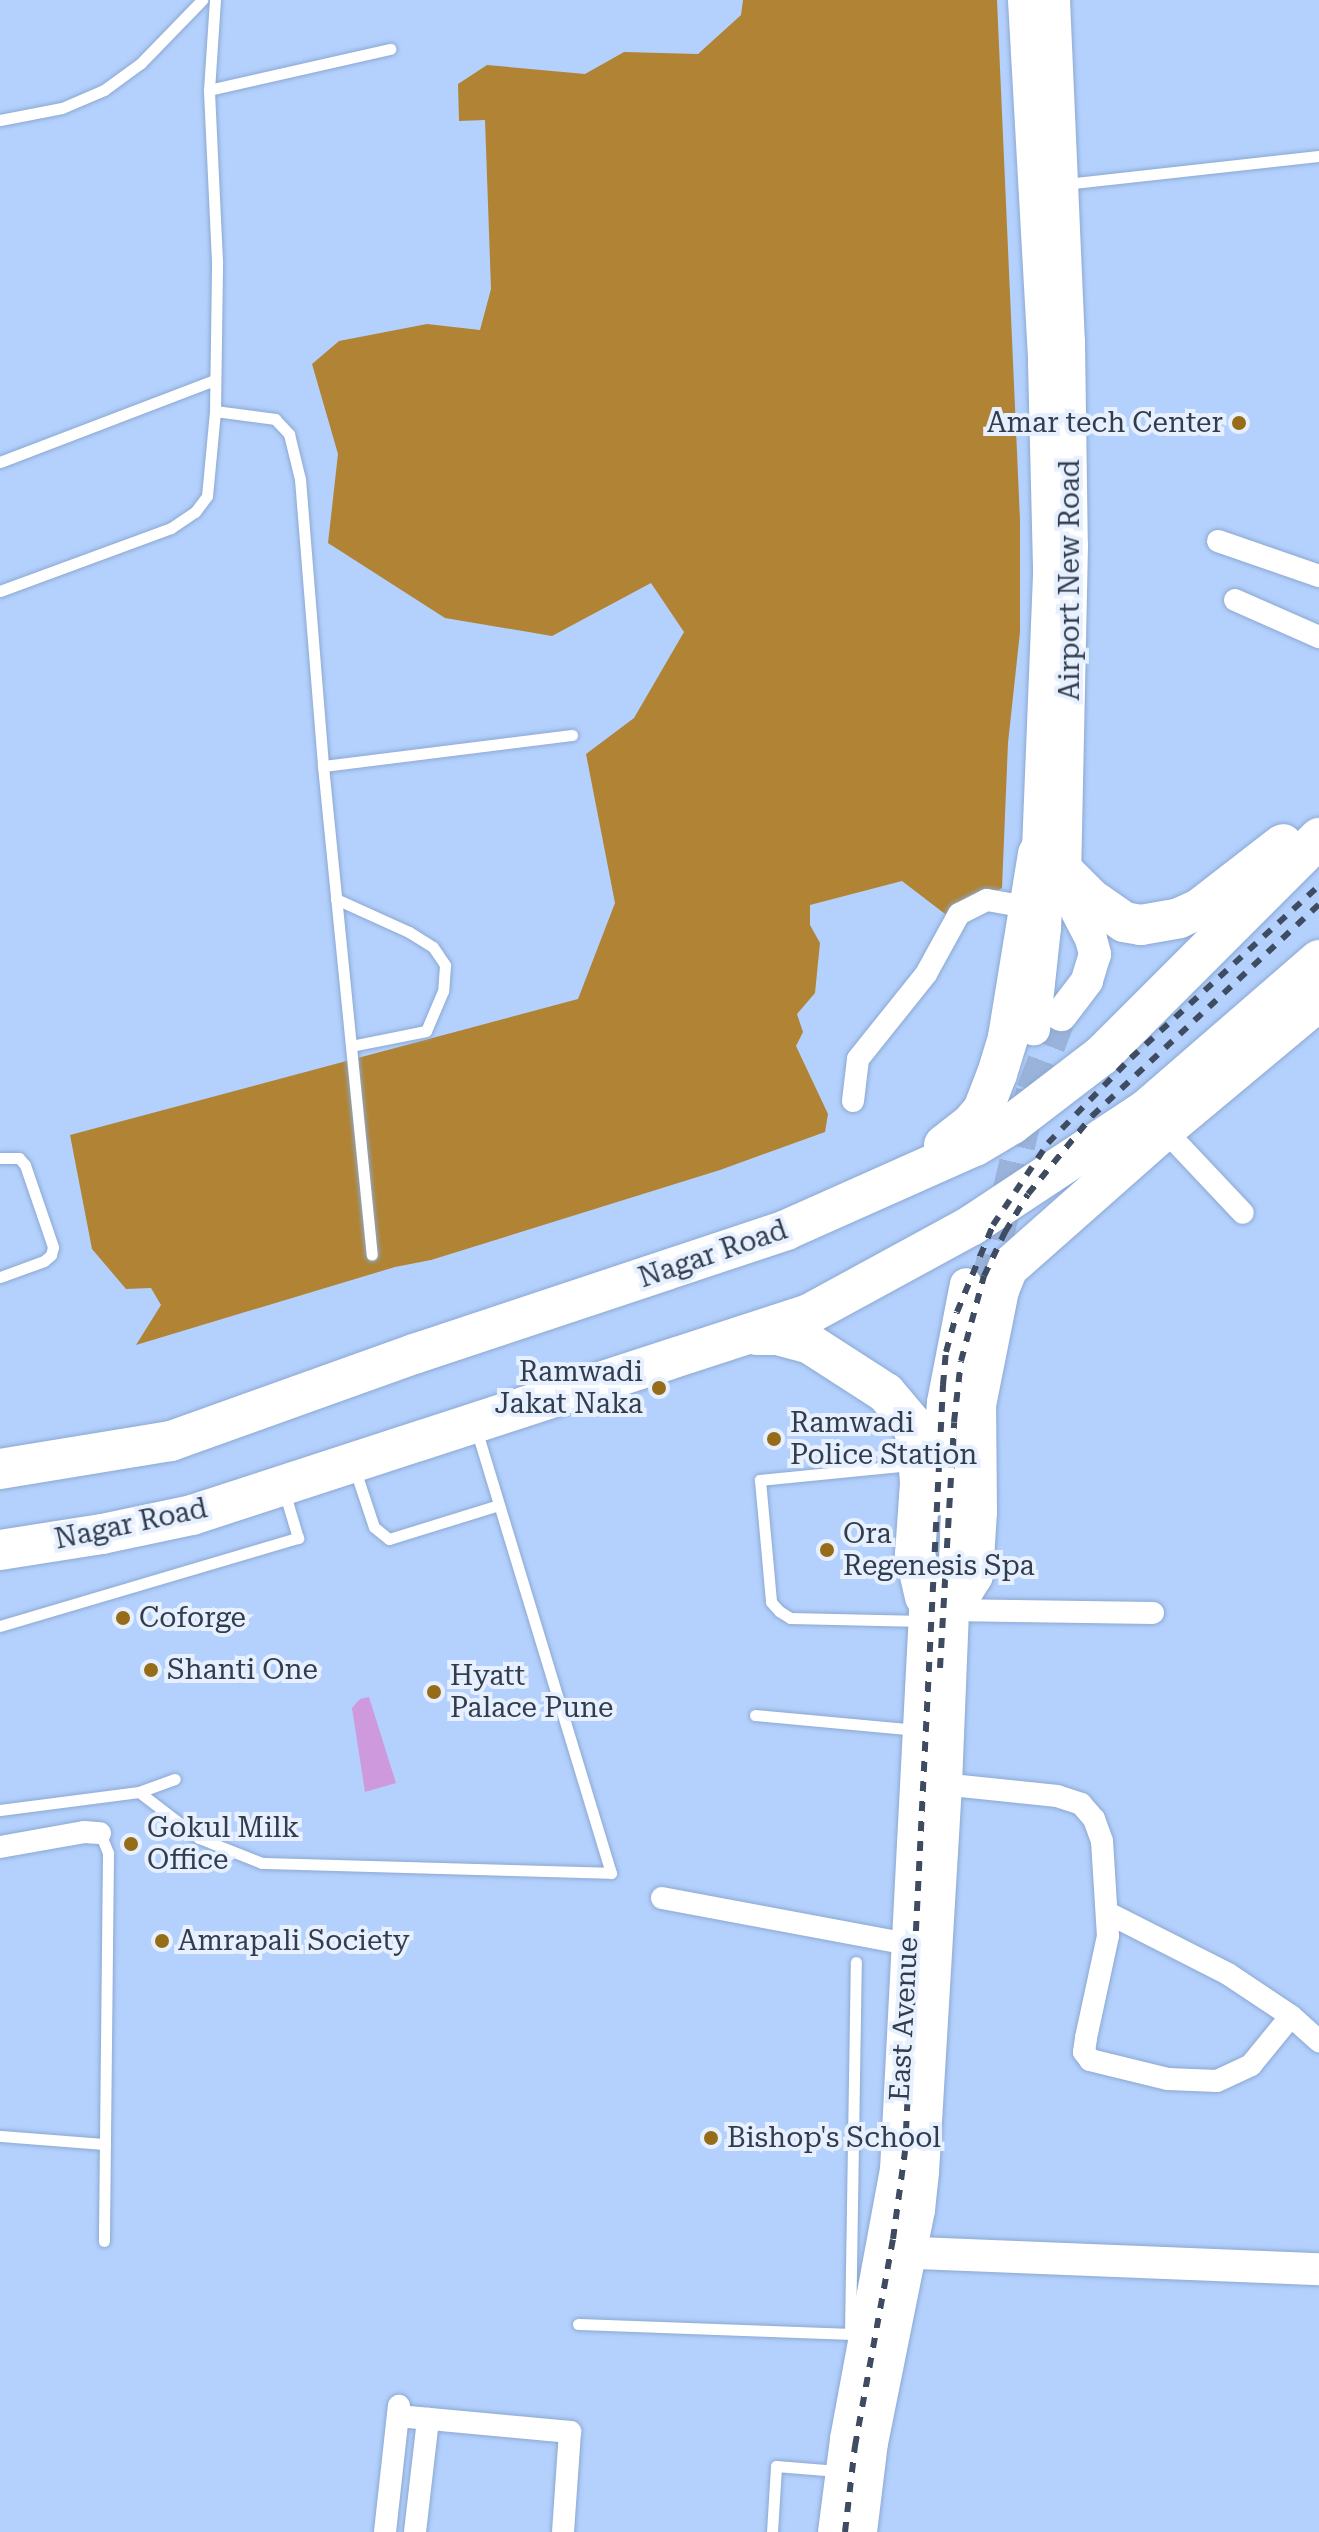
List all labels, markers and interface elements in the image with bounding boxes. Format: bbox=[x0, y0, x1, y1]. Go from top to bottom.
place label: Amar tech Center bbox=[987, 406, 1223, 440]
marker: Amar tech Center bbox=[1230, 414, 1248, 432]
street label: Airport New Road bbox=[1053, 459, 1087, 701]
street label: Nagar Road bbox=[634, 1213, 792, 1295]
place label: Ramwadi Jakat Naka bbox=[494, 1355, 643, 1421]
marker: Ramwadi Jakat Naka bbox=[650, 1379, 668, 1397]
place label: Ramwadi Police Station bbox=[790, 1406, 977, 1472]
marker: Ramwadi Police Station bbox=[765, 1430, 783, 1448]
street label: Nagar Road bbox=[52, 1491, 210, 1557]
place label: Ora Regenesis Spa bbox=[843, 1517, 1035, 1583]
marker: Ora Regenesis Spa bbox=[818, 1541, 836, 1559]
place label: Coforge bbox=[139, 1601, 246, 1635]
marker: Coforge bbox=[114, 1609, 132, 1627]
place label: Shanti One bbox=[167, 1653, 318, 1687]
place label: Hyatt Palace Pune bbox=[450, 1659, 613, 1725]
marker: Shanti One bbox=[142, 1661, 160, 1679]
marker: Hyatt Palace Pune bbox=[425, 1683, 443, 1701]
place label: Gokul Milk Office bbox=[147, 1811, 299, 1877]
marker: Gokul Milk Office bbox=[122, 1835, 140, 1853]
place label: Amrapali Society bbox=[178, 1924, 410, 1958]
marker: Amrapali Society bbox=[153, 1932, 171, 1950]
street label: East Avenue bbox=[883, 1936, 925, 2102]
place label: Bishop's School bbox=[727, 2121, 941, 2155]
marker: Bishop's School bbox=[702, 2129, 720, 2147]

